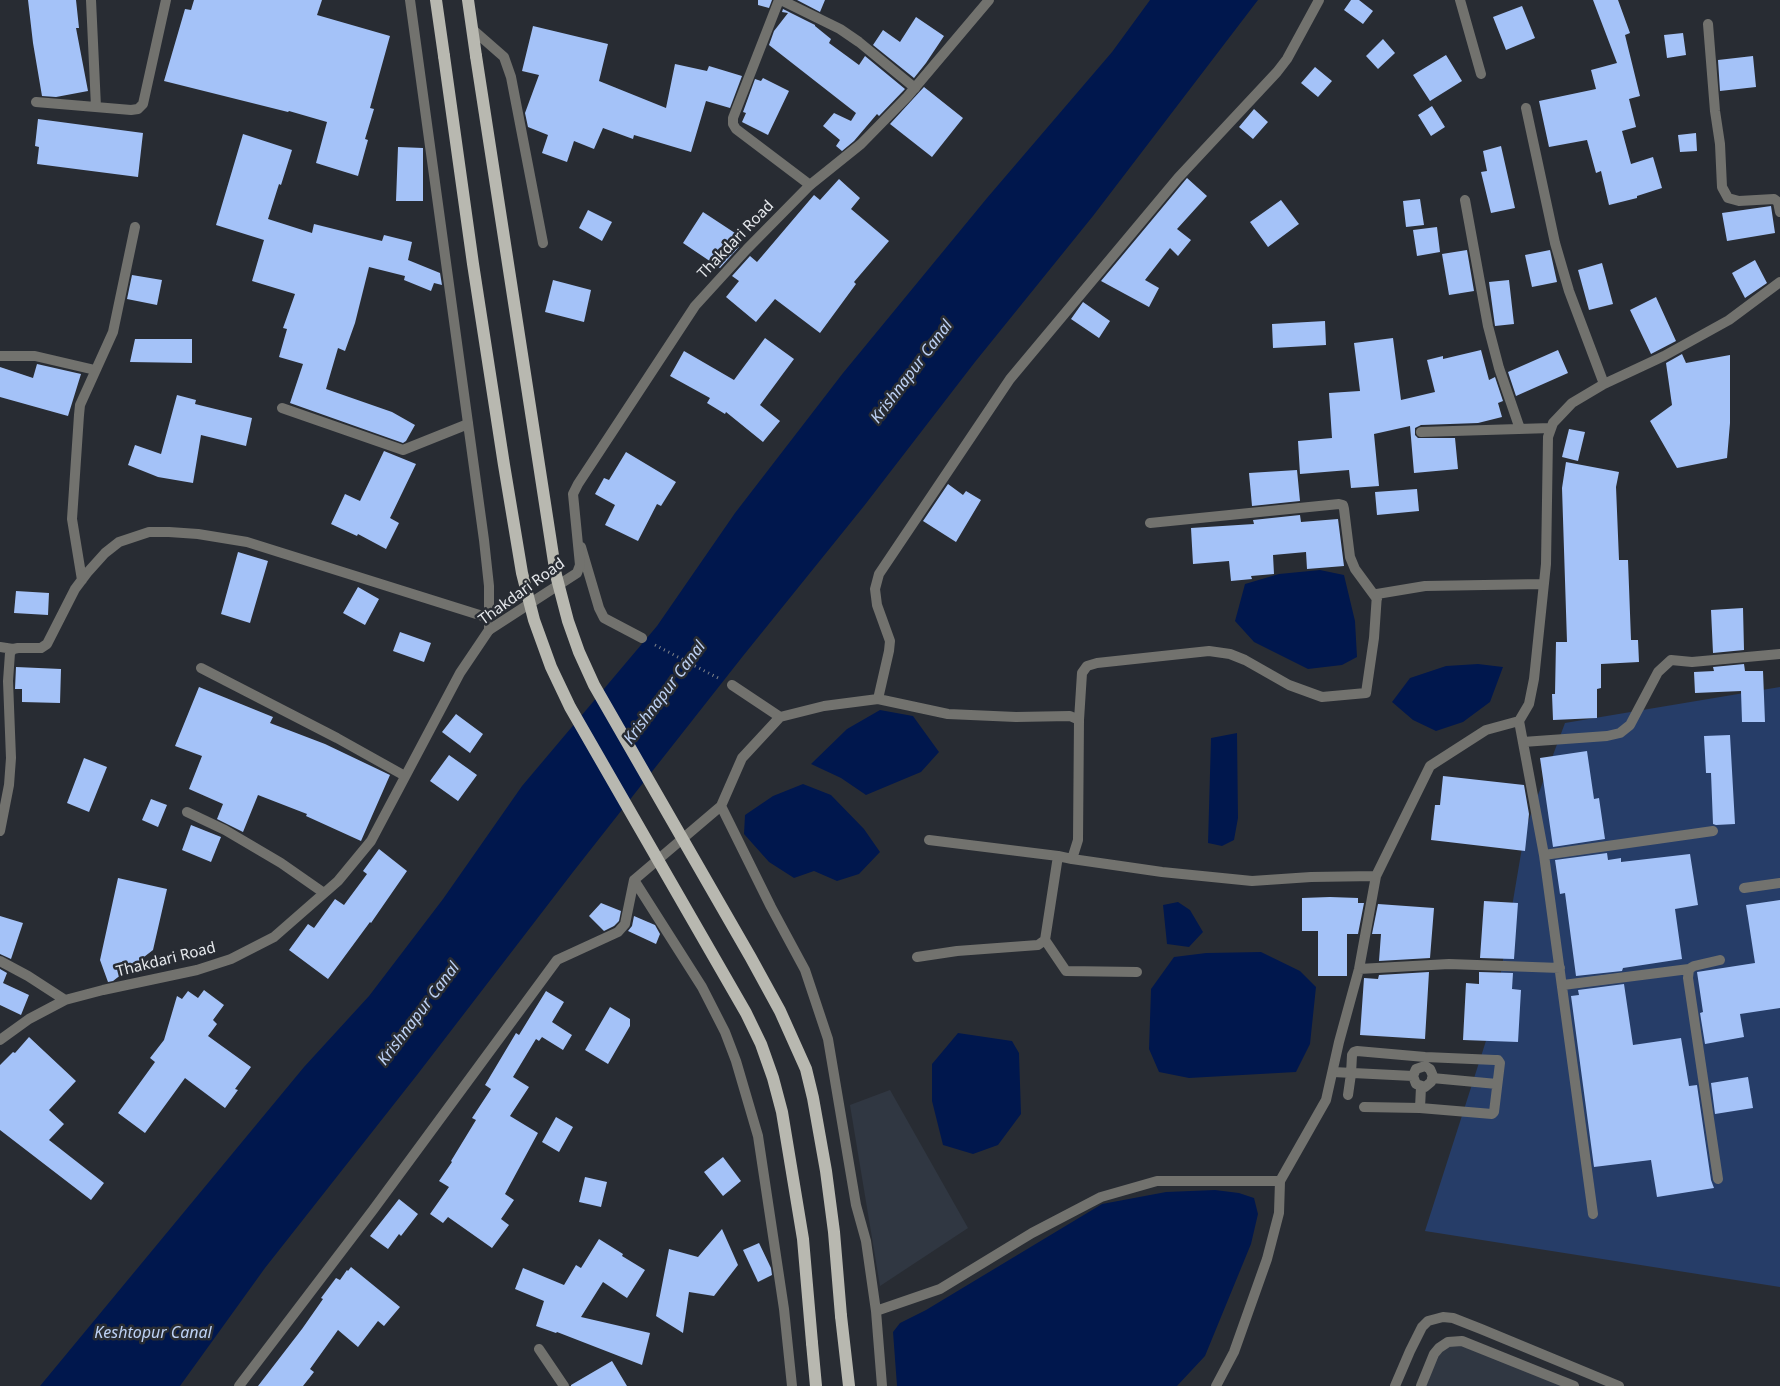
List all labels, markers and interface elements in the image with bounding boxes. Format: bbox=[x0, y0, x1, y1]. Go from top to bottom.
street label: Thakdari Road bbox=[694, 197, 778, 283]
water label: Krishnapur Canal bbox=[867, 317, 957, 427]
street label: Thakdari Road bbox=[476, 555, 568, 629]
water label: Krishnapur Canal bbox=[620, 638, 710, 748]
street label: Thakdari Road bbox=[114, 939, 218, 981]
water label: Krishnapur Canal bbox=[374, 959, 464, 1069]
water label: Keshtopur Canal bbox=[94, 1323, 212, 1343]

